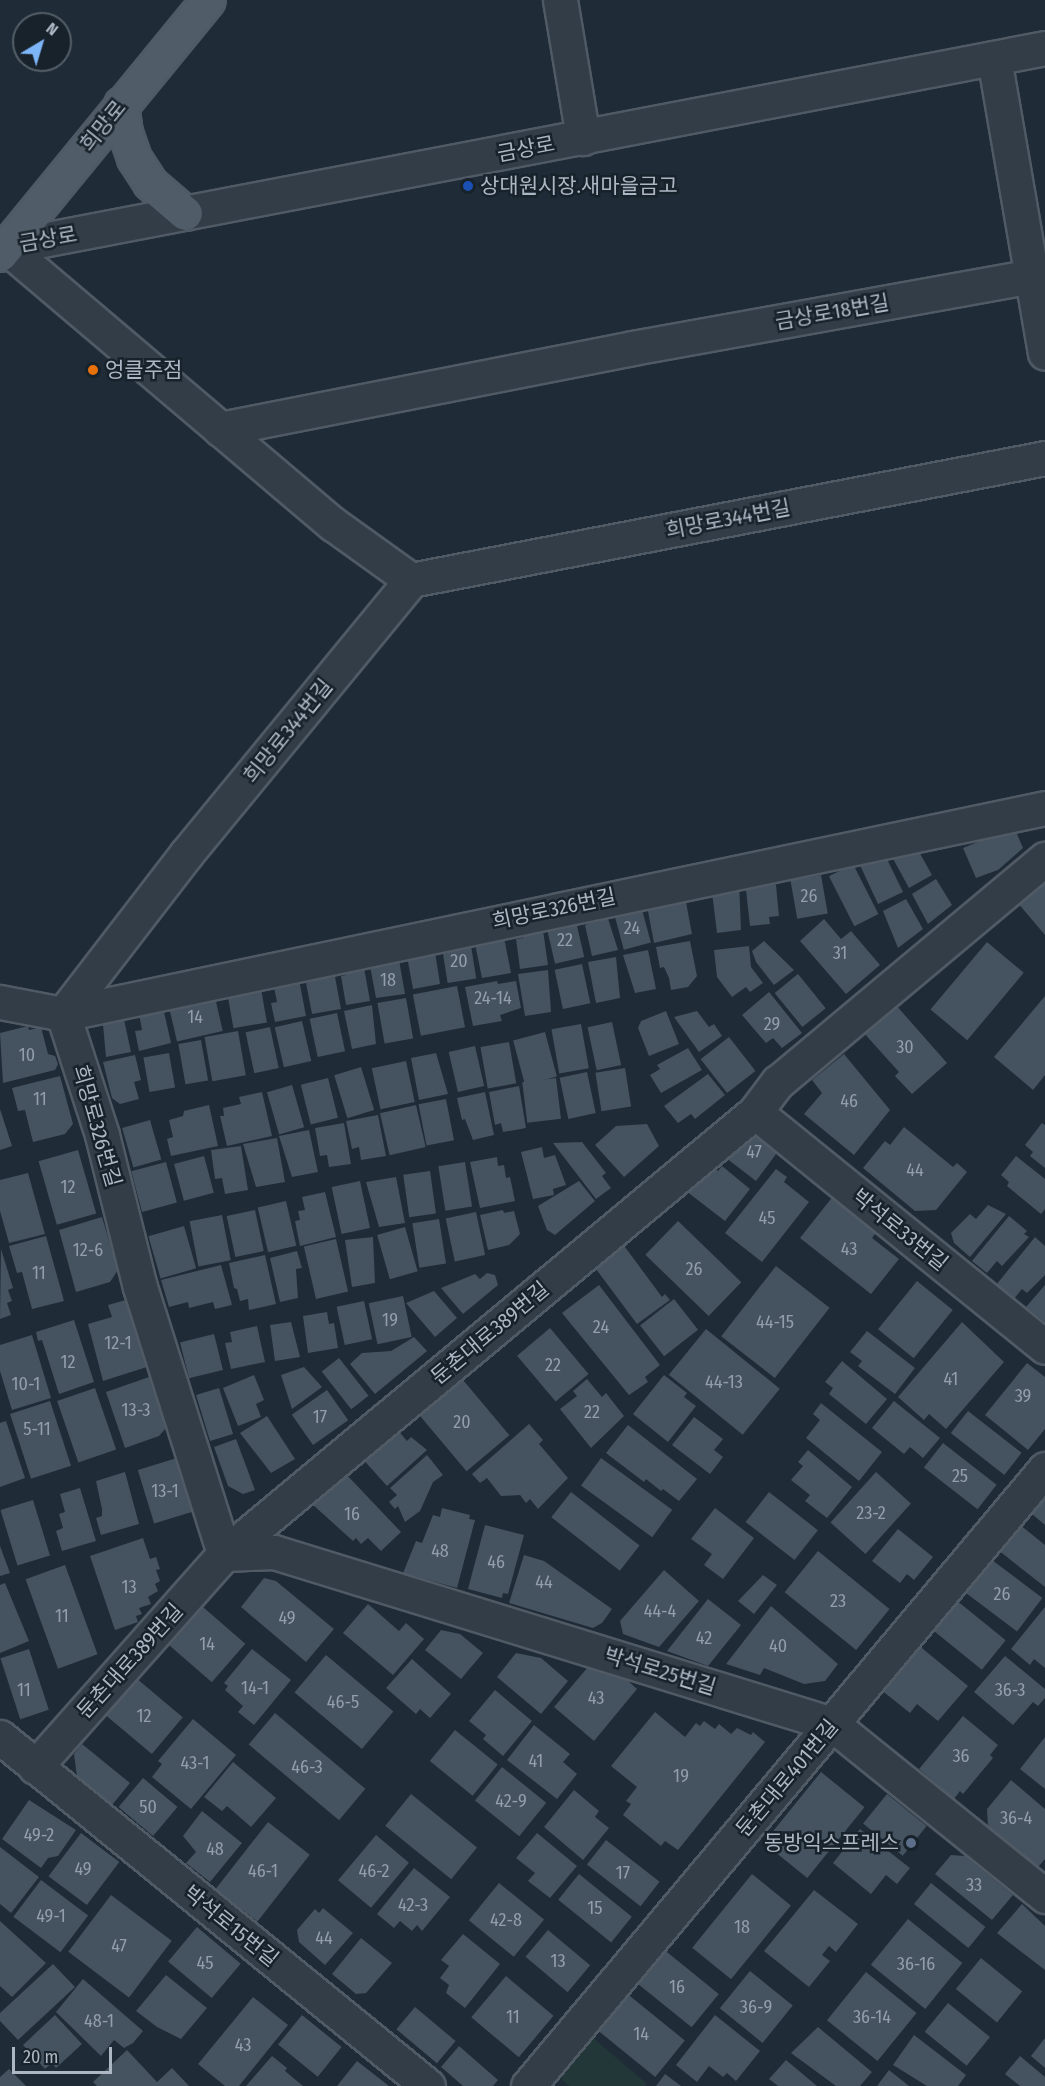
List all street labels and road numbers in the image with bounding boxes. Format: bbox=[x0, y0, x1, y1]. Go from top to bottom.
street label: 희망로 bbox=[75, 96, 131, 156]
street label: 금상로 bbox=[495, 131, 557, 167]
street label: 금상로 bbox=[17, 222, 79, 256]
street label: 금상로18번길 bbox=[773, 290, 891, 334]
street label: 희망로344번길 bbox=[664, 495, 792, 543]
street label: 희망로344번길 bbox=[238, 674, 338, 788]
street label: 희망로326번길 bbox=[490, 884, 618, 934]
street label: 희망로326번길 bbox=[68, 1062, 126, 1190]
street label: 박석로33번길 bbox=[847, 1184, 953, 1276]
street label: 둔촌대로389번길 bbox=[426, 1276, 554, 1390]
street label: 둔촌대로389번길 bbox=[72, 1598, 188, 1724]
street label: 박석로25번길 bbox=[601, 1642, 719, 1700]
street label: 둔촌대로401번길 bbox=[731, 1714, 843, 1842]
street label: 박석로15번길 bbox=[179, 1880, 283, 1972]

